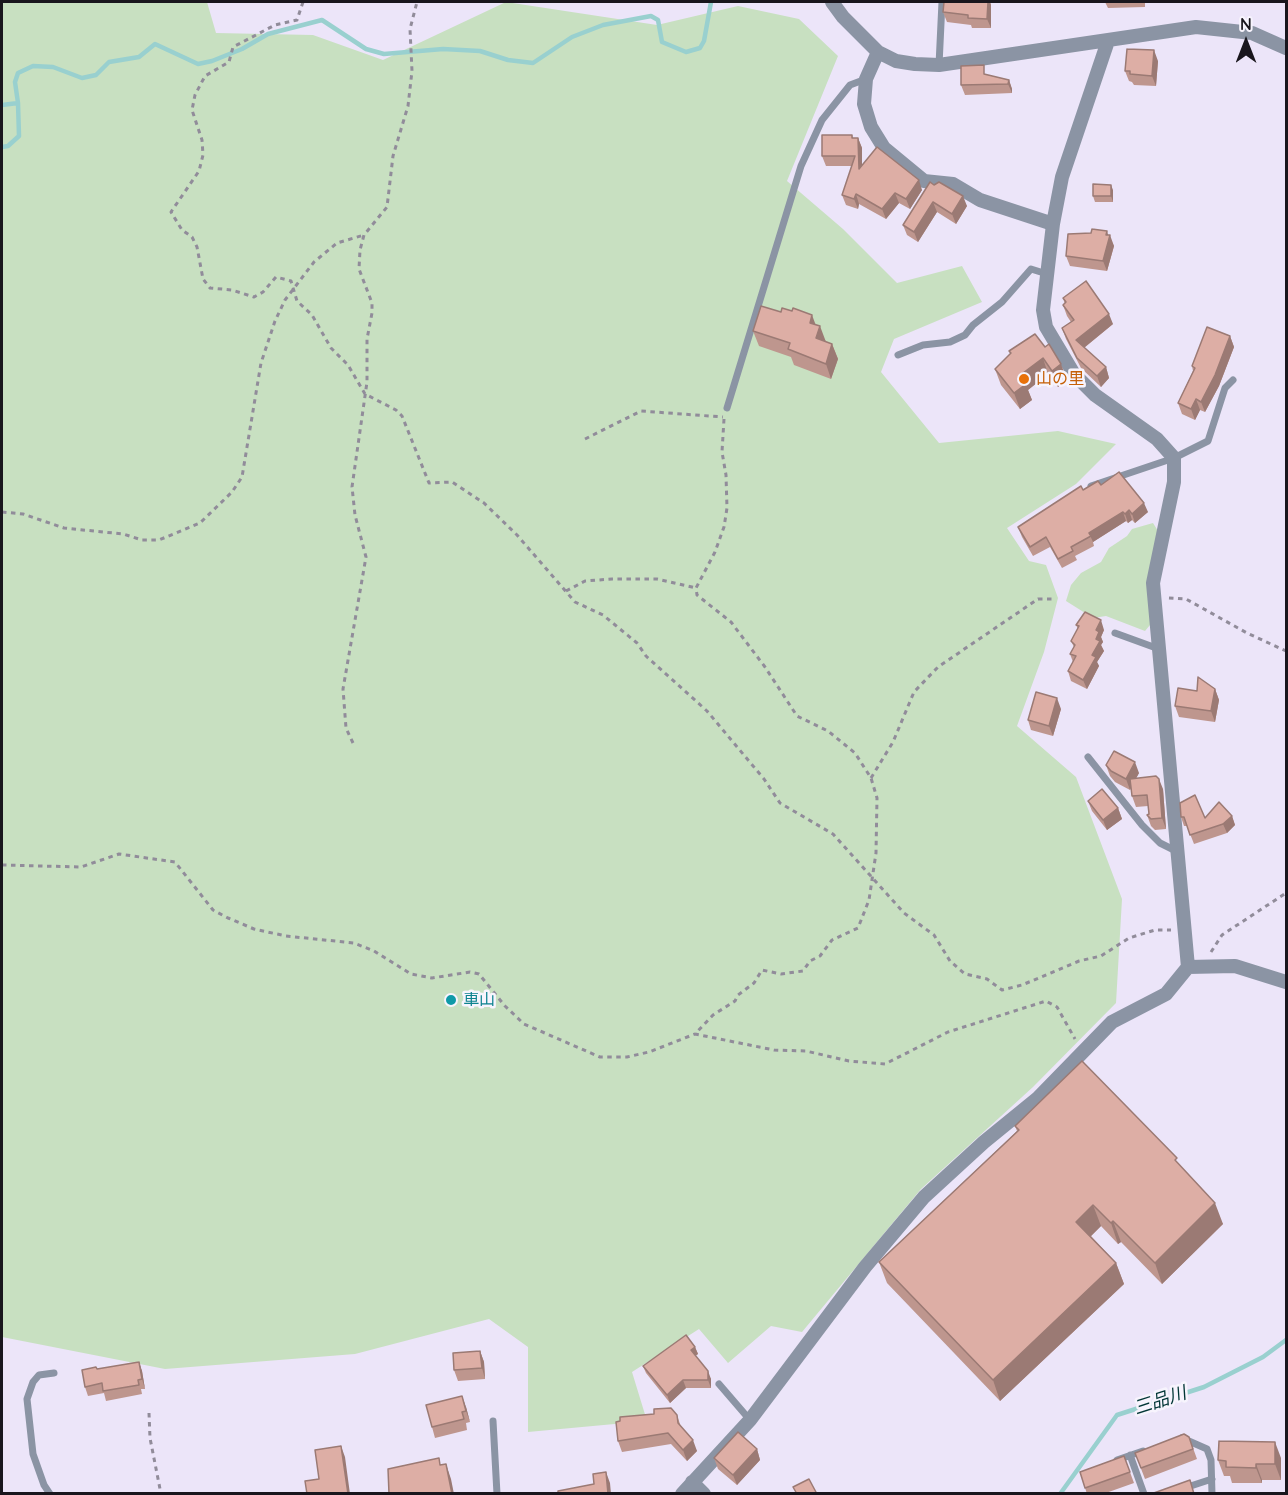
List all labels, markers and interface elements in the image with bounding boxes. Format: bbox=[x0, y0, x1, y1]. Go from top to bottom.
north arrow bbox=[1216, 12, 1276, 72]
text: N bbox=[1240, 14, 1252, 34]
place label: 山の里 bbox=[1036, 369, 1084, 389]
marker: 山の里 bbox=[1017, 372, 1031, 386]
place label: 車山 bbox=[463, 990, 495, 1010]
marker: 車山 bbox=[444, 993, 458, 1007]
water label: 三品川 bbox=[1131, 1382, 1189, 1420]

